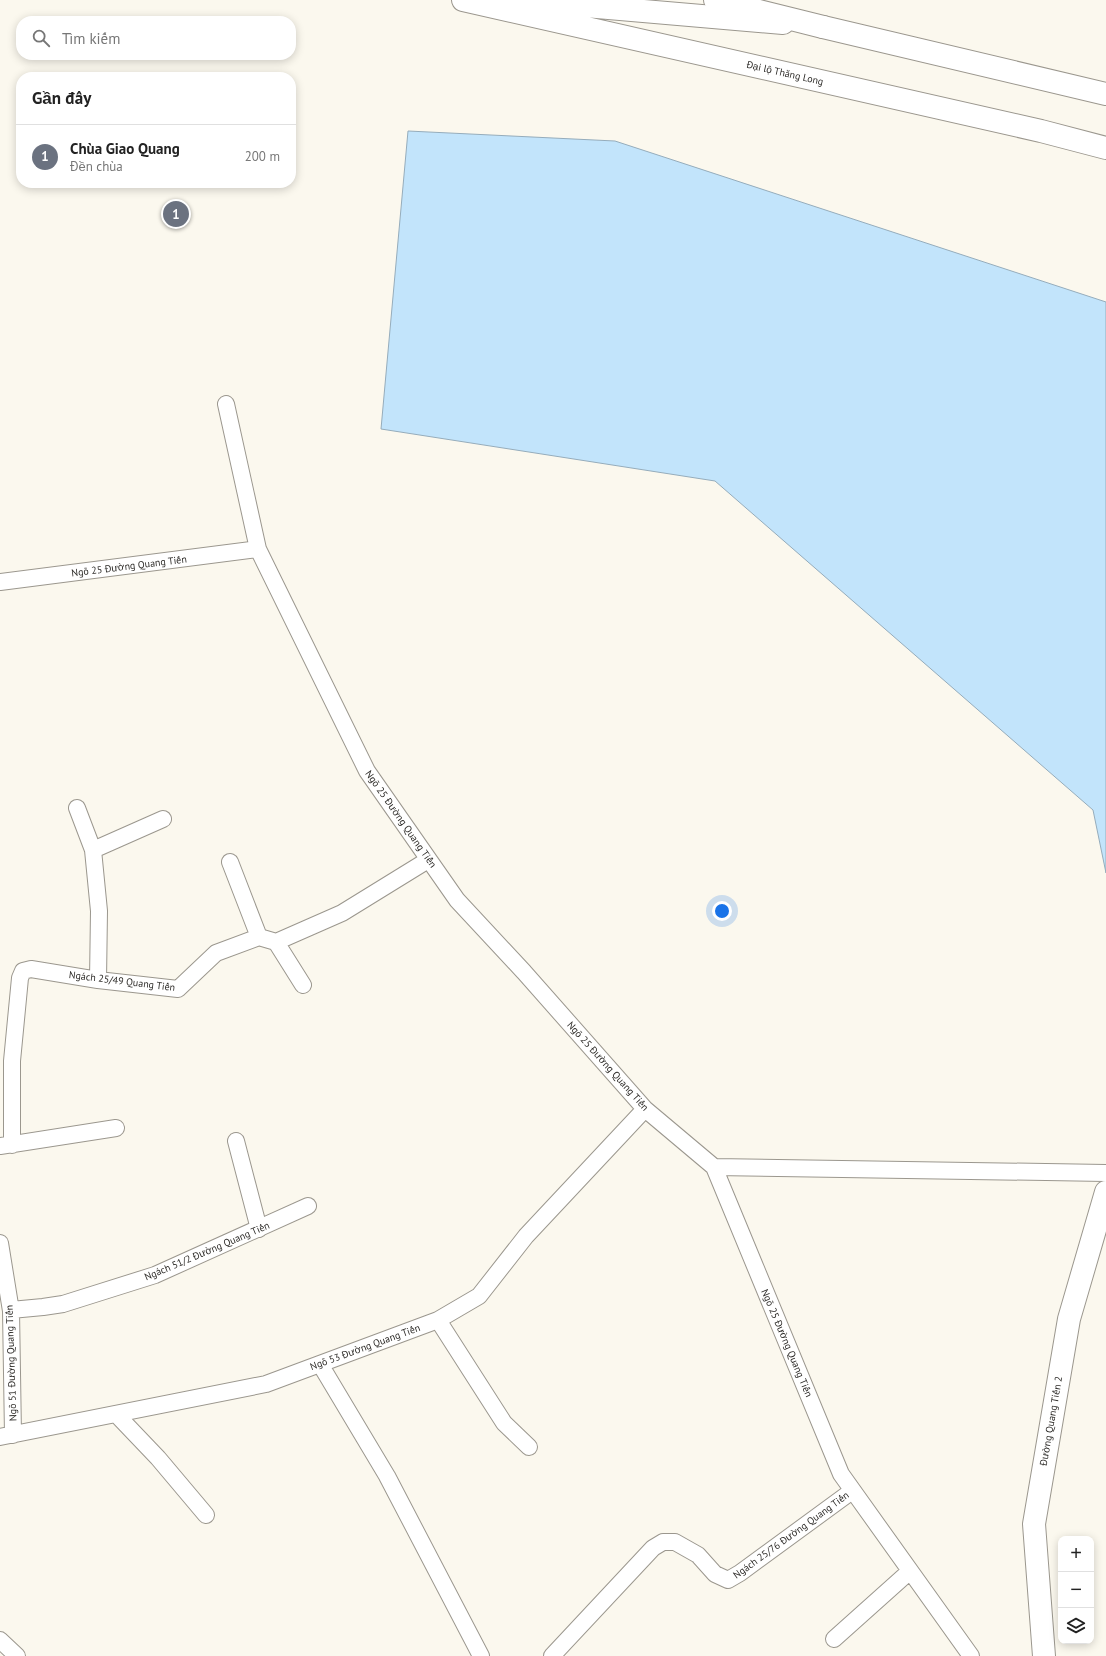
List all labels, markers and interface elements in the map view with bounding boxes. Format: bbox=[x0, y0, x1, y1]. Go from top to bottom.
search box bbox=[16, 16, 296, 60]
icon: search bbox=[30, 27, 52, 49]
text: Tìm kiếm bbox=[62, 29, 120, 48]
street label: Đại lộ Thăng Long bbox=[744, 58, 825, 88]
text: Gần đây bbox=[32, 87, 91, 109]
text: Chùa Giao Quang bbox=[70, 139, 180, 158]
text: 1 bbox=[41, 148, 49, 165]
text: 200 m bbox=[245, 148, 280, 165]
text: Đền chùa bbox=[70, 158, 123, 175]
pin: 1 bbox=[163, 199, 189, 229]
street label: Ngõ 25 Đường Quang Tiến bbox=[71, 552, 187, 580]
street label: Ngõ 25 Đường Quang Tiến bbox=[362, 768, 440, 870]
your location bbox=[712, 901, 732, 921]
street label: Ngách 25/49 Quang Tiến bbox=[68, 968, 176, 994]
street label: Ngõ 25 Đường Quang Tiến bbox=[564, 1018, 652, 1114]
street label: Ngách 51/2 Đường Quang Tiến bbox=[142, 1219, 272, 1283]
street label: Ngõ 25 Đường Quang Tiến bbox=[758, 1287, 816, 1399]
street label: Ngõ 51 Đường Quang Tiến bbox=[2, 1305, 20, 1421]
street label: Ngõ 53 Đường Quang Tiến bbox=[308, 1321, 422, 1373]
street label: Đường Quang Tiến 2 bbox=[1037, 1375, 1065, 1468]
street label: Ngách 25/76 Đường Quang Tiến bbox=[730, 1489, 852, 1581]
map controls bbox=[1058, 1536, 1094, 1644]
button: + bbox=[1058, 1536, 1094, 1572]
button: − bbox=[1058, 1572, 1094, 1608]
button: layers bbox=[1058, 1608, 1094, 1644]

